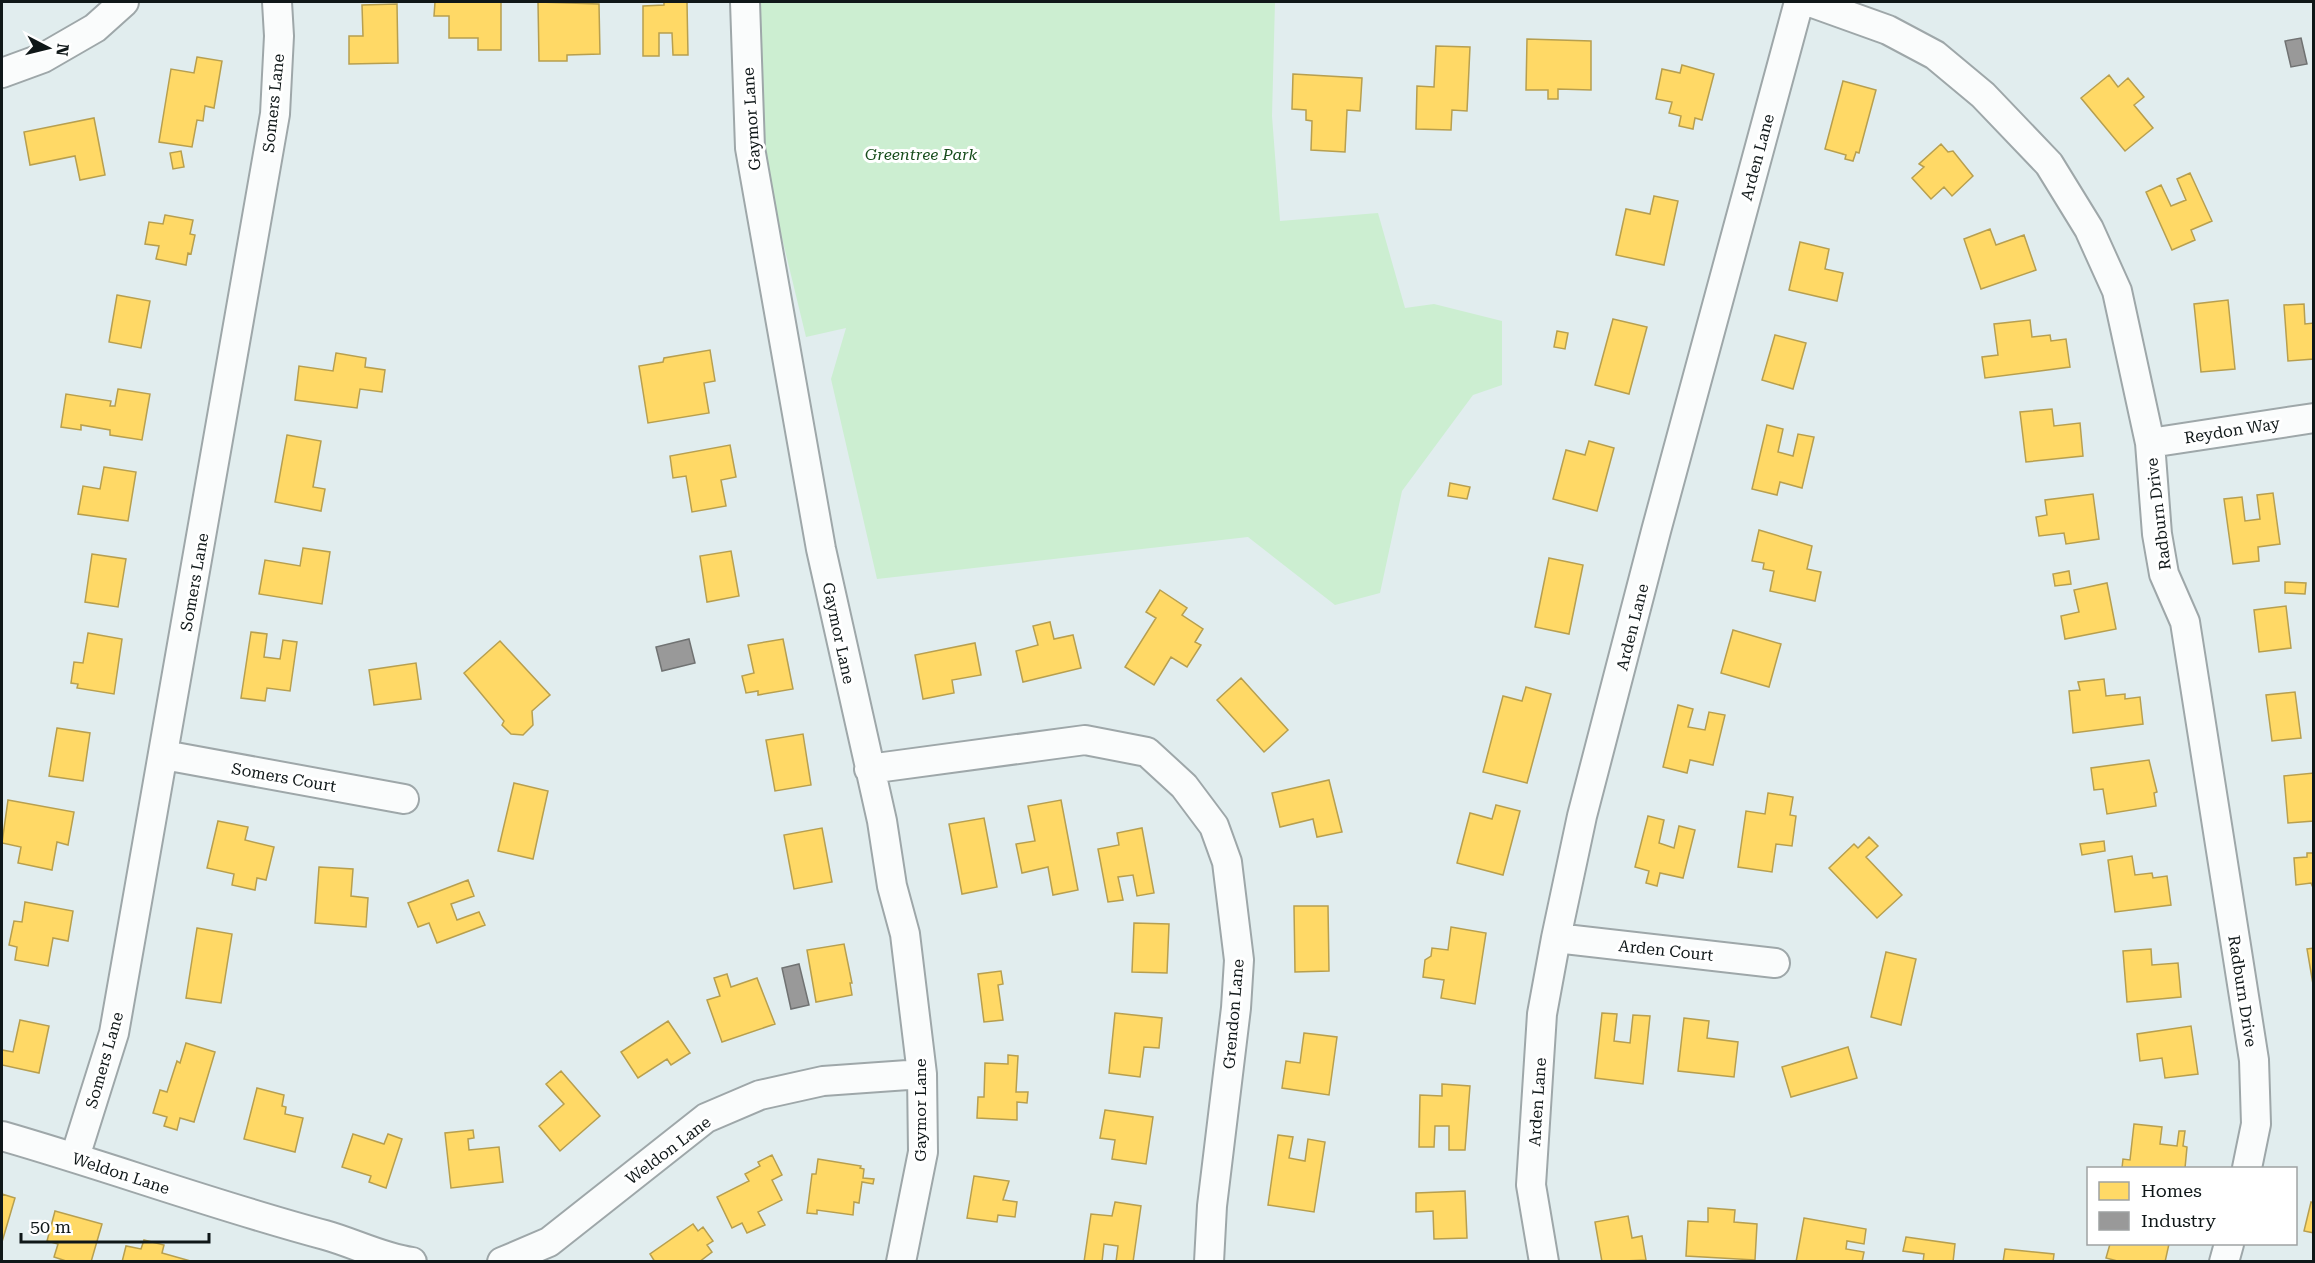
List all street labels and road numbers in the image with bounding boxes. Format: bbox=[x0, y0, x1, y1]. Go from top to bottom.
street label: Somers Lane bbox=[259, 52, 288, 154]
street label: Gaymor Lane bbox=[738, 67, 765, 171]
street label: Arden Lane bbox=[1737, 112, 1778, 203]
street label: Reydon Way bbox=[2183, 413, 2282, 447]
street label: Radburn Drive bbox=[2142, 457, 2175, 571]
street label: Somers Lane bbox=[176, 531, 213, 633]
street label: Gaymor Lane bbox=[818, 581, 859, 686]
street label: Arden Lane bbox=[1613, 582, 1653, 673]
street label: Somers Court bbox=[230, 759, 338, 796]
street label: Radburn Drive bbox=[2224, 934, 2261, 1048]
street label: Arden Court bbox=[1618, 936, 1714, 965]
street label: Grendon Lane bbox=[1219, 958, 1248, 1070]
street label: Somers Lane bbox=[82, 1010, 127, 1111]
street label: Arden Lane bbox=[1525, 1057, 1550, 1147]
street label: Gaymor Lane bbox=[911, 1058, 930, 1162]
street label: Weldon Lane bbox=[622, 1112, 715, 1189]
street label: Weldon Lane bbox=[70, 1149, 172, 1198]

